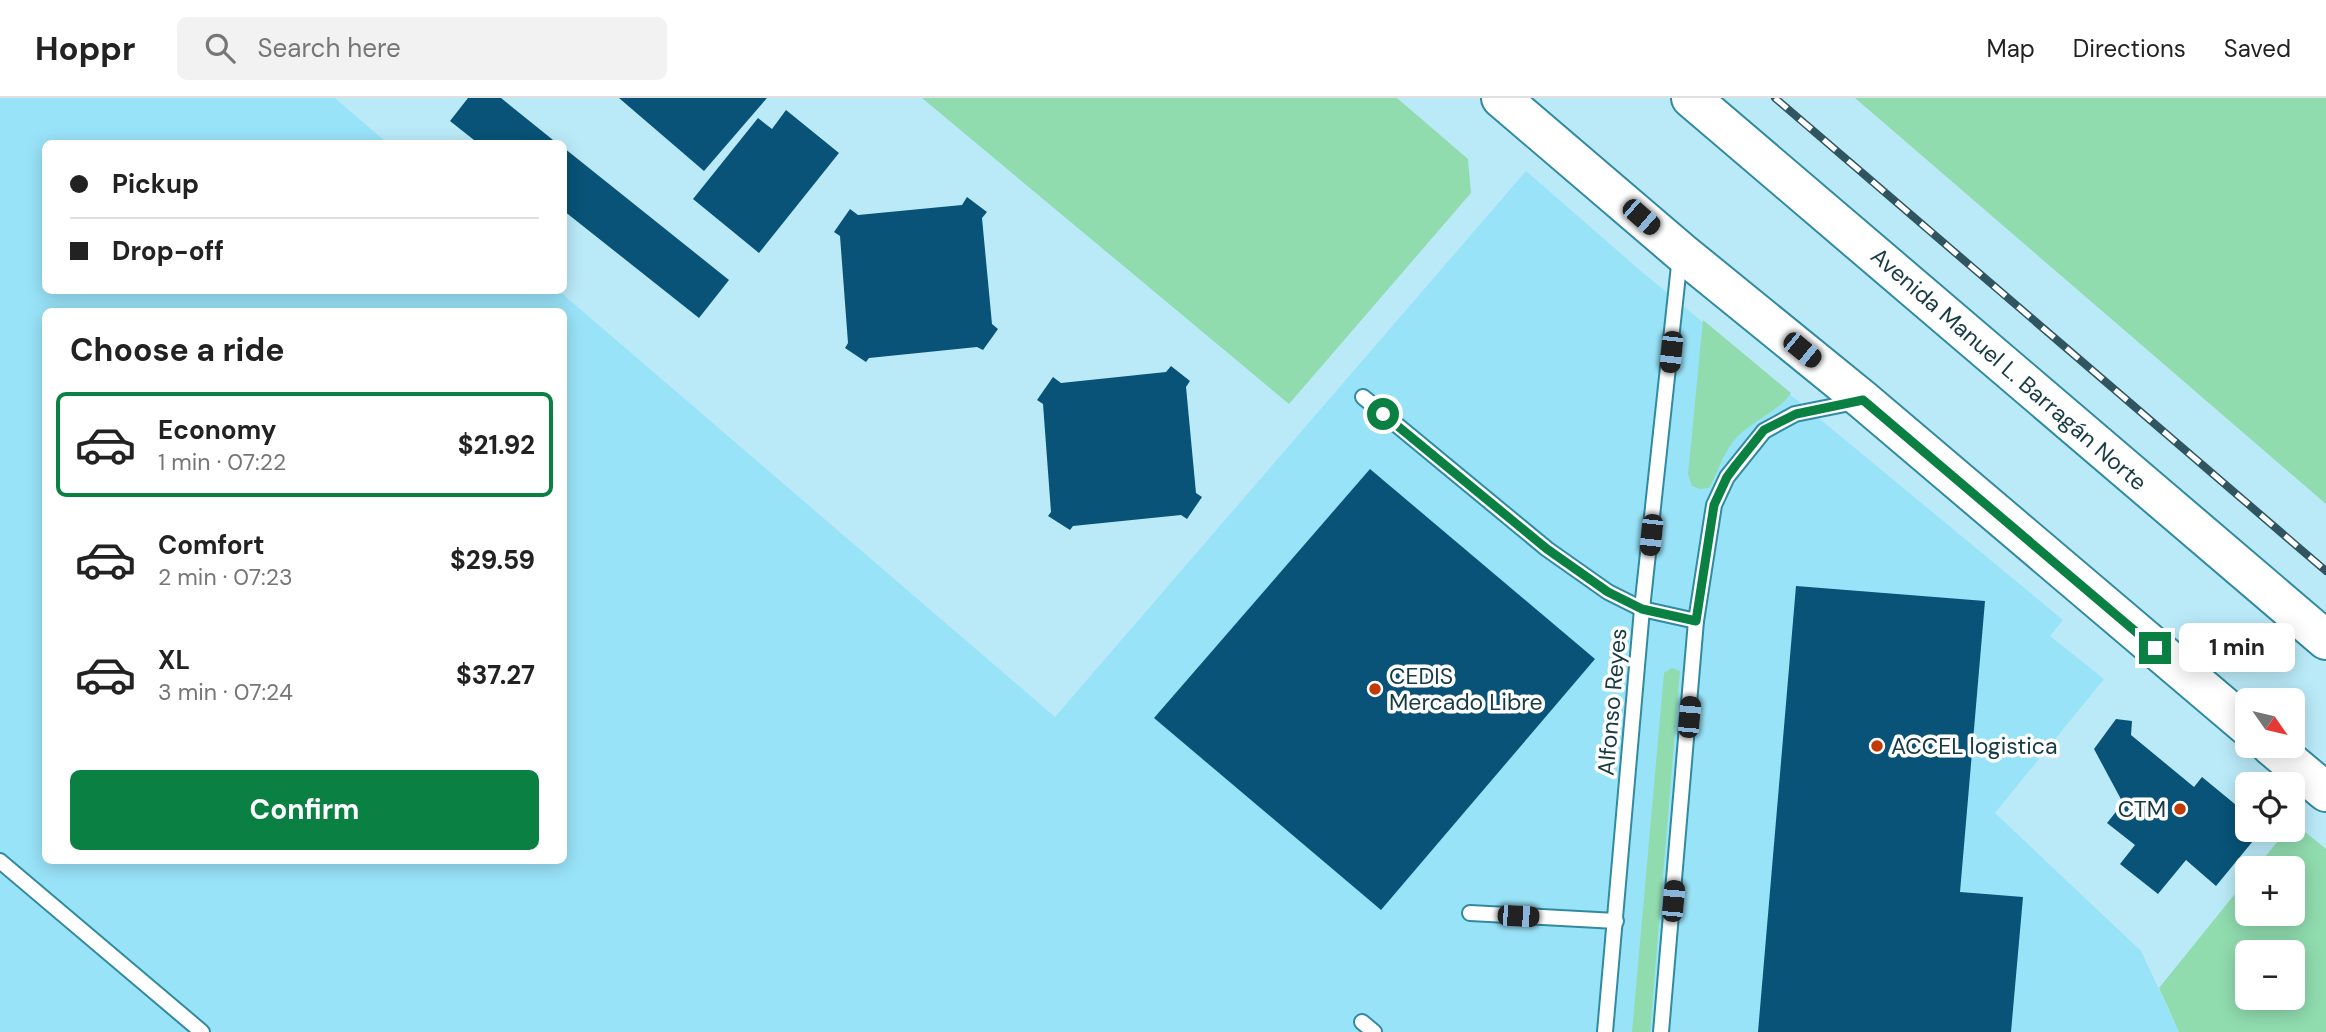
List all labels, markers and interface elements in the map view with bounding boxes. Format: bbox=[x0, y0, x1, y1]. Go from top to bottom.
search box bbox=[177, 17, 667, 80]
text: Hoppr bbox=[35, 27, 135, 70]
icon: search bbox=[201, 29, 239, 67]
text: Search here bbox=[257, 31, 401, 65]
text: Map bbox=[1987, 33, 2035, 64]
text: Directions bbox=[2073, 33, 2186, 64]
text: Saved bbox=[2224, 33, 2291, 64]
text: Pickup bbox=[112, 167, 199, 201]
car bbox=[1619, 195, 1664, 239]
text: Drop-off bbox=[112, 234, 224, 268]
street label: Avenida Manuel L. Barragán Norte bbox=[1865, 241, 2153, 497]
text: Choose a ride bbox=[70, 329, 285, 371]
car bbox=[1780, 329, 1825, 371]
car bbox=[1659, 330, 1684, 374]
route start bbox=[1367, 398, 1399, 430]
icon: car bbox=[74, 413, 137, 476]
text: Economy bbox=[158, 413, 276, 447]
text: $21.92 bbox=[458, 428, 535, 462]
text: 1 min · 07:22 bbox=[158, 447, 286, 477]
car bbox=[1639, 513, 1664, 557]
icon: car bbox=[74, 528, 137, 591]
text: Comfort bbox=[158, 528, 264, 562]
text: $29.59 bbox=[450, 543, 535, 577]
text: 2 min · 07:23 bbox=[158, 562, 293, 592]
callout: 1 min bbox=[2180, 624, 2295, 672]
street label: Alfonso Reyes bbox=[1591, 627, 1633, 777]
route end bbox=[2139, 632, 2171, 664]
text: 1 min bbox=[2209, 632, 2265, 662]
icon: car bbox=[74, 643, 137, 706]
text: XL bbox=[158, 643, 190, 677]
text: $37.27 bbox=[456, 658, 535, 692]
place label: CEDIS Mercado Libre bbox=[1389, 661, 1543, 717]
text: 3 min · 07:24 bbox=[158, 677, 293, 707]
marker: CEDIS Mercado Libre bbox=[1367, 681, 1383, 697]
north arrow bbox=[2235, 688, 2305, 758]
map controls bbox=[2235, 688, 2305, 1010]
car bbox=[1677, 695, 1702, 739]
place label: ACCEL logistica bbox=[1891, 731, 2057, 761]
marker: ACCEL logistica bbox=[1869, 738, 1885, 754]
button: Confirm bbox=[70, 770, 539, 850]
button: locate bbox=[2235, 772, 2305, 842]
place label: CTM bbox=[2118, 794, 2166, 824]
marker: CTM bbox=[2172, 801, 2188, 817]
button: + bbox=[2235, 856, 2305, 926]
car bbox=[1661, 879, 1686, 923]
car bbox=[1497, 904, 1540, 928]
button: − bbox=[2235, 940, 2305, 1010]

